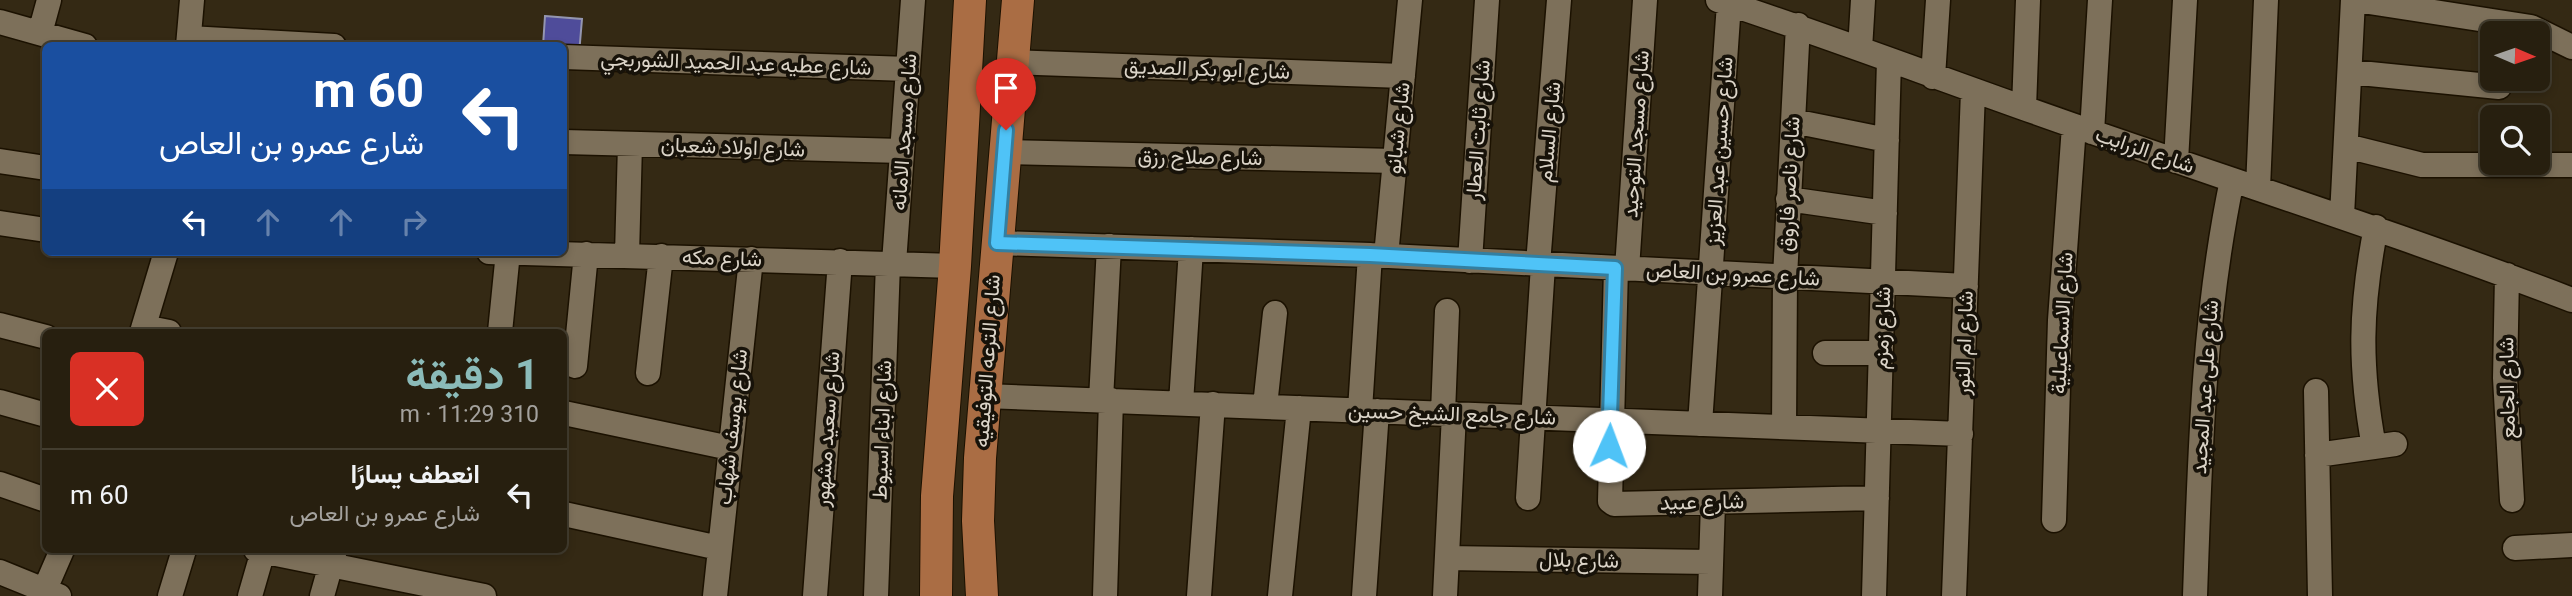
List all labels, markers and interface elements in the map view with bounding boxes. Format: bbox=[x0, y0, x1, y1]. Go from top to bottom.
north arrow bbox=[2480, 21, 2550, 91]
map controls bbox=[2480, 21, 2550, 175]
street label: شارع عطيه عبد الحميد الشوربجي bbox=[600, 46, 872, 85]
street label: شارع مسجد التوحيد bbox=[1618, 50, 1656, 219]
street label: شارع مسجد الامانه bbox=[887, 53, 923, 212]
street label: شارع ابو بكر الصديق bbox=[1123, 54, 1290, 86]
street label: شارع حسين عبد العزيز bbox=[1700, 56, 1740, 247]
pin bbox=[976, 58, 1036, 130]
street label: شارع ثابت العطار bbox=[1461, 59, 1497, 202]
text: 60 m bbox=[313, 62, 424, 119]
icon: arrive bbox=[987, 69, 1025, 107]
icon: left bbox=[448, 70, 539, 161]
street label: شارع شبانو bbox=[1381, 81, 1417, 175]
street label: شارع السلام bbox=[1533, 81, 1567, 184]
button: search bbox=[2480, 105, 2550, 175]
street label: شارع ناصر فاروق bbox=[1773, 116, 1807, 252]
street label: شارع الزرايب bbox=[2092, 122, 2198, 180]
text: شارع عمرو بن العاص bbox=[159, 124, 424, 162]
street label: شارع اولاد شعبان bbox=[660, 132, 806, 164]
street label: شارع صلاح رزق bbox=[1137, 144, 1263, 172]
icon: left bbox=[176, 203, 214, 241]
icon: ahead bbox=[249, 203, 287, 241]
icon: ahead bbox=[322, 203, 360, 241]
icon: right bbox=[395, 203, 433, 241]
street label: شارع مكه bbox=[681, 245, 763, 273]
street label: شارع الاسماعيلية bbox=[2046, 251, 2080, 395]
street label: شارع عمرو بن العاص bbox=[1645, 257, 1820, 293]
street label: شارع الترعه التوفيقيه bbox=[969, 274, 1007, 448]
street label: شارع زمزم bbox=[1869, 286, 1897, 370]
street label: شارع ام النور bbox=[1950, 290, 1980, 397]
street label: شارع على عبد المجيد bbox=[2187, 299, 2225, 475]
street label: شارع الجامع bbox=[2494, 337, 2522, 439]
street label: شارع يوسف شهاب bbox=[712, 348, 754, 506]
text: 1 دقيقة bbox=[405, 350, 539, 399]
street label: شارع سعيد مشهور bbox=[810, 350, 846, 509]
button: close bbox=[70, 352, 144, 426]
street label: شارع ابناء اسيوط bbox=[868, 360, 898, 500]
street label: شارع جامع الشيخ حسين bbox=[1347, 398, 1557, 432]
text: 310 m · 11:29 bbox=[400, 401, 539, 428]
position arrow bbox=[1572, 409, 1646, 483]
text: انعطف يسارًا bbox=[350, 459, 480, 489]
icon: left bbox=[501, 476, 539, 514]
text: 60 m bbox=[70, 480, 129, 510]
street label: شارع عبيد bbox=[1660, 489, 1744, 517]
text: شارع عمرو بن العاص bbox=[289, 500, 480, 527]
street label: شارع بلال bbox=[1539, 547, 1619, 575]

